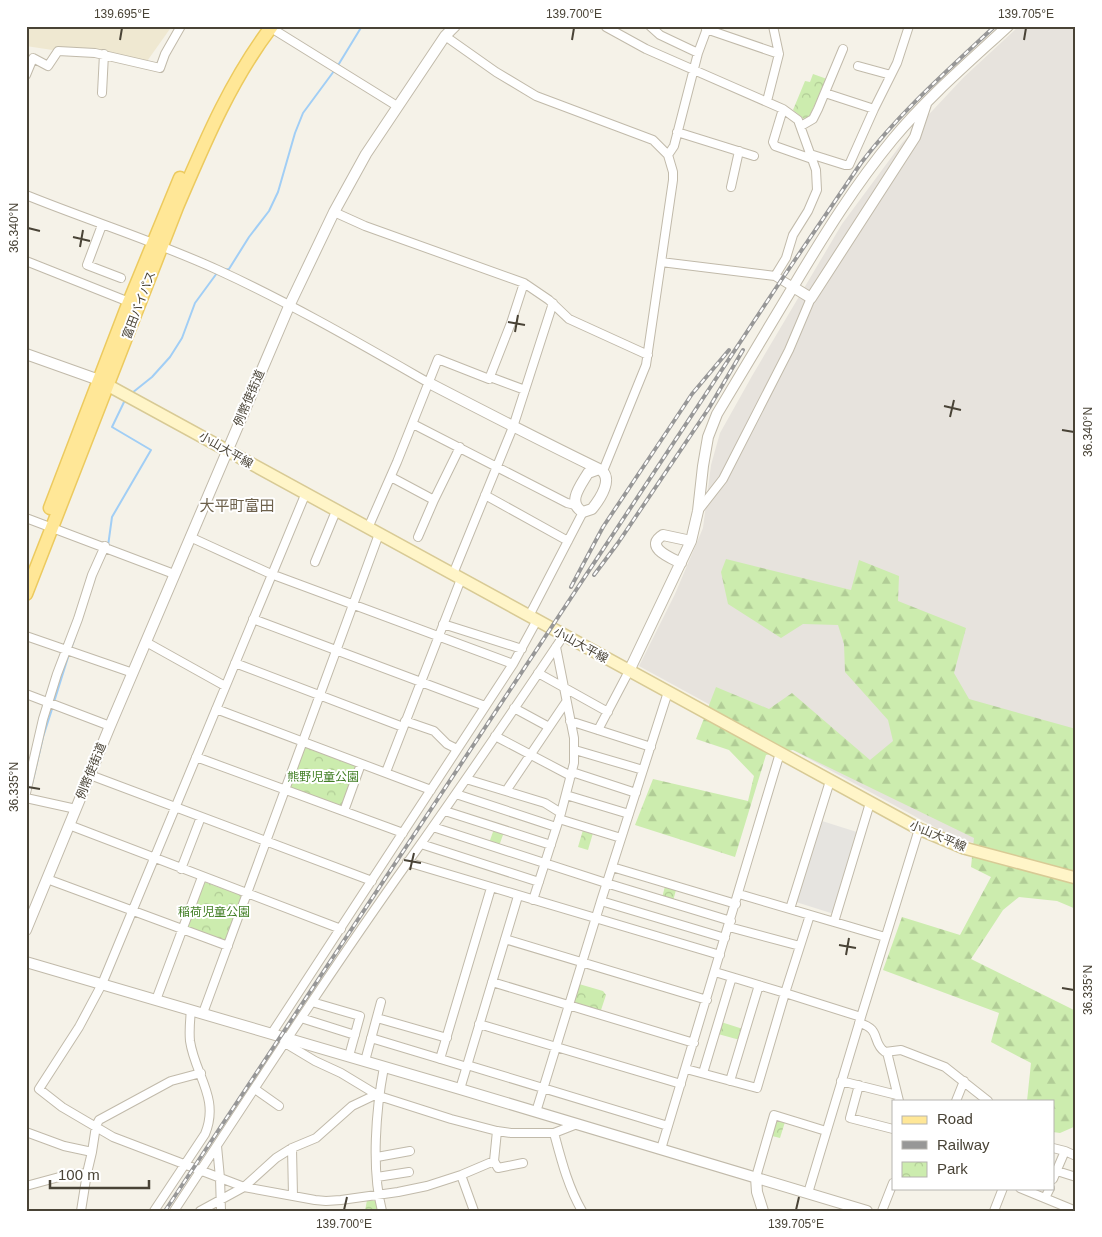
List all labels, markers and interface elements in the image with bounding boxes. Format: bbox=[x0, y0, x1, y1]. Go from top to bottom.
text: 139.695°E bbox=[94, 7, 150, 21]
text: 139.700°E bbox=[546, 7, 602, 21]
text: 139.705°E bbox=[998, 7, 1054, 21]
text: 36.340°N bbox=[7, 203, 21, 253]
street label: 富田バイパス bbox=[120, 269, 158, 341]
street label: 例幣使街道 bbox=[231, 368, 267, 428]
text: 36.340°N bbox=[1081, 407, 1095, 457]
street label: 小山大平線 bbox=[197, 429, 255, 471]
district label: 大平町富田 bbox=[199, 497, 275, 514]
street label: 小山大平線 bbox=[551, 624, 611, 666]
street label: 例幣使街道 bbox=[73, 741, 109, 801]
text: 36.335°N bbox=[7, 762, 21, 812]
park label: 熊野児童公園 bbox=[287, 770, 359, 784]
street label: 小山大平線 bbox=[908, 818, 968, 854]
park label: 稲荷児童公園 bbox=[178, 905, 250, 919]
text: 36.335°N bbox=[1081, 965, 1095, 1015]
legend bbox=[892, 1100, 1054, 1190]
text: Road bbox=[937, 1110, 973, 1127]
text: Railway bbox=[937, 1136, 990, 1153]
scale bar bbox=[50, 1157, 149, 1189]
text: Park bbox=[937, 1160, 968, 1177]
text: 100 m bbox=[58, 1166, 100, 1183]
text: 139.700°E bbox=[316, 1217, 372, 1231]
text: 139.705°E bbox=[768, 1217, 824, 1231]

